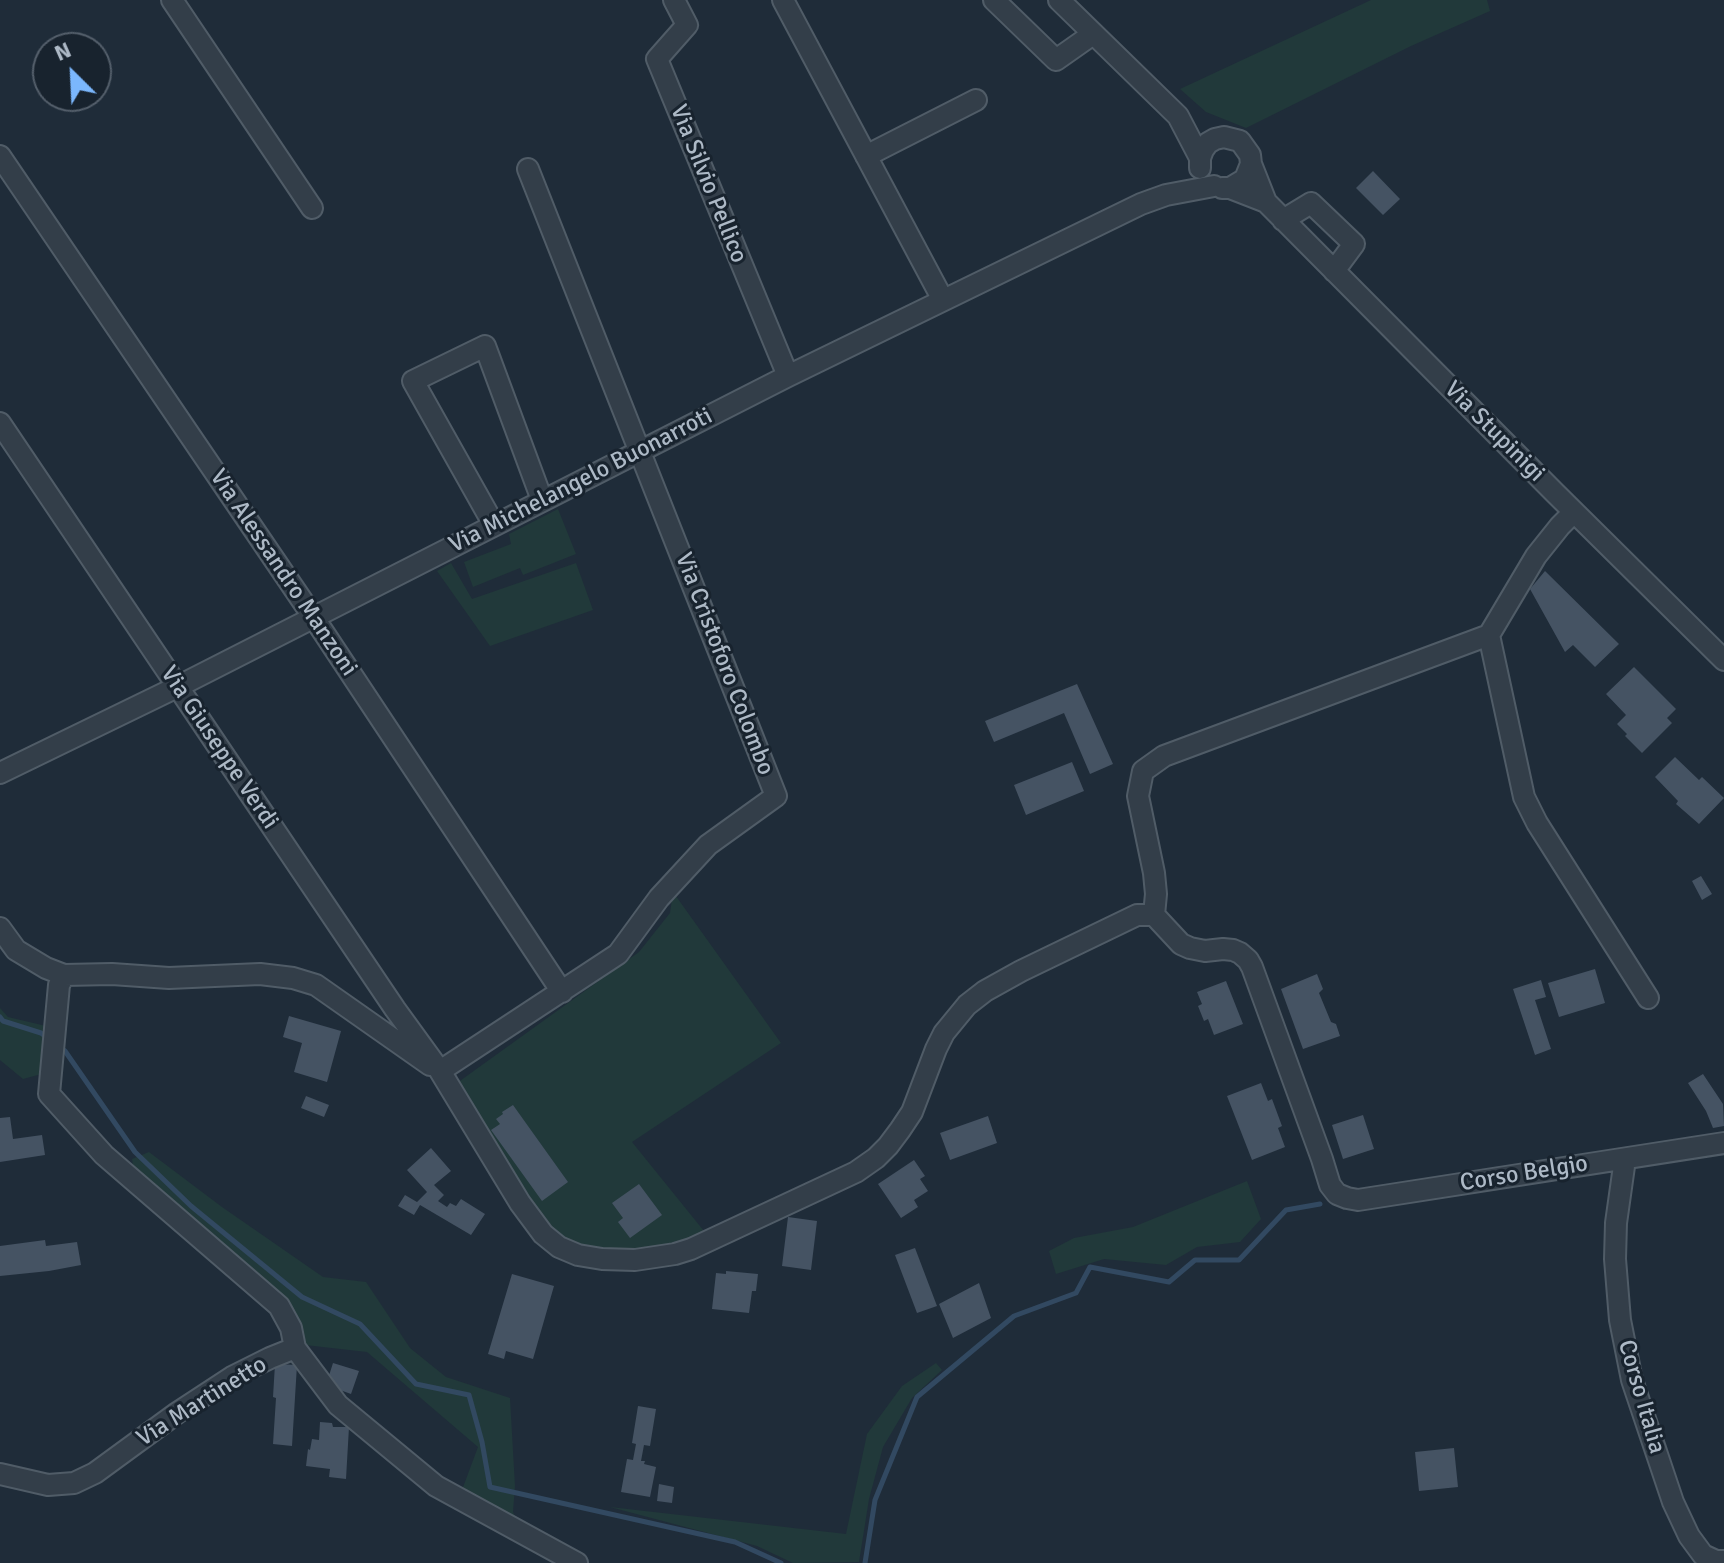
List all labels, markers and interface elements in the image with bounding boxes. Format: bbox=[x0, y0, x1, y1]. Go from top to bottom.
north arrow bbox=[32, 32, 112, 112]
text: N bbox=[50, 36, 75, 67]
street label: Via Silvio Pellico bbox=[663, 101, 753, 267]
street label: Via Stupinigi bbox=[1438, 376, 1550, 488]
street label: Via Michelangelo Buonarroti bbox=[445, 402, 717, 560]
street label: Via Alessandro Manzoni bbox=[203, 464, 363, 682]
street label: Via Cristoforo Colombo bbox=[668, 549, 780, 779]
street label: Via Giuseppe Verdi bbox=[154, 661, 284, 835]
street label: Corso Belgio bbox=[1458, 1150, 1590, 1198]
street label: Corso Italia bbox=[1611, 1337, 1671, 1457]
street label: Via Martinetto bbox=[132, 1351, 272, 1453]

